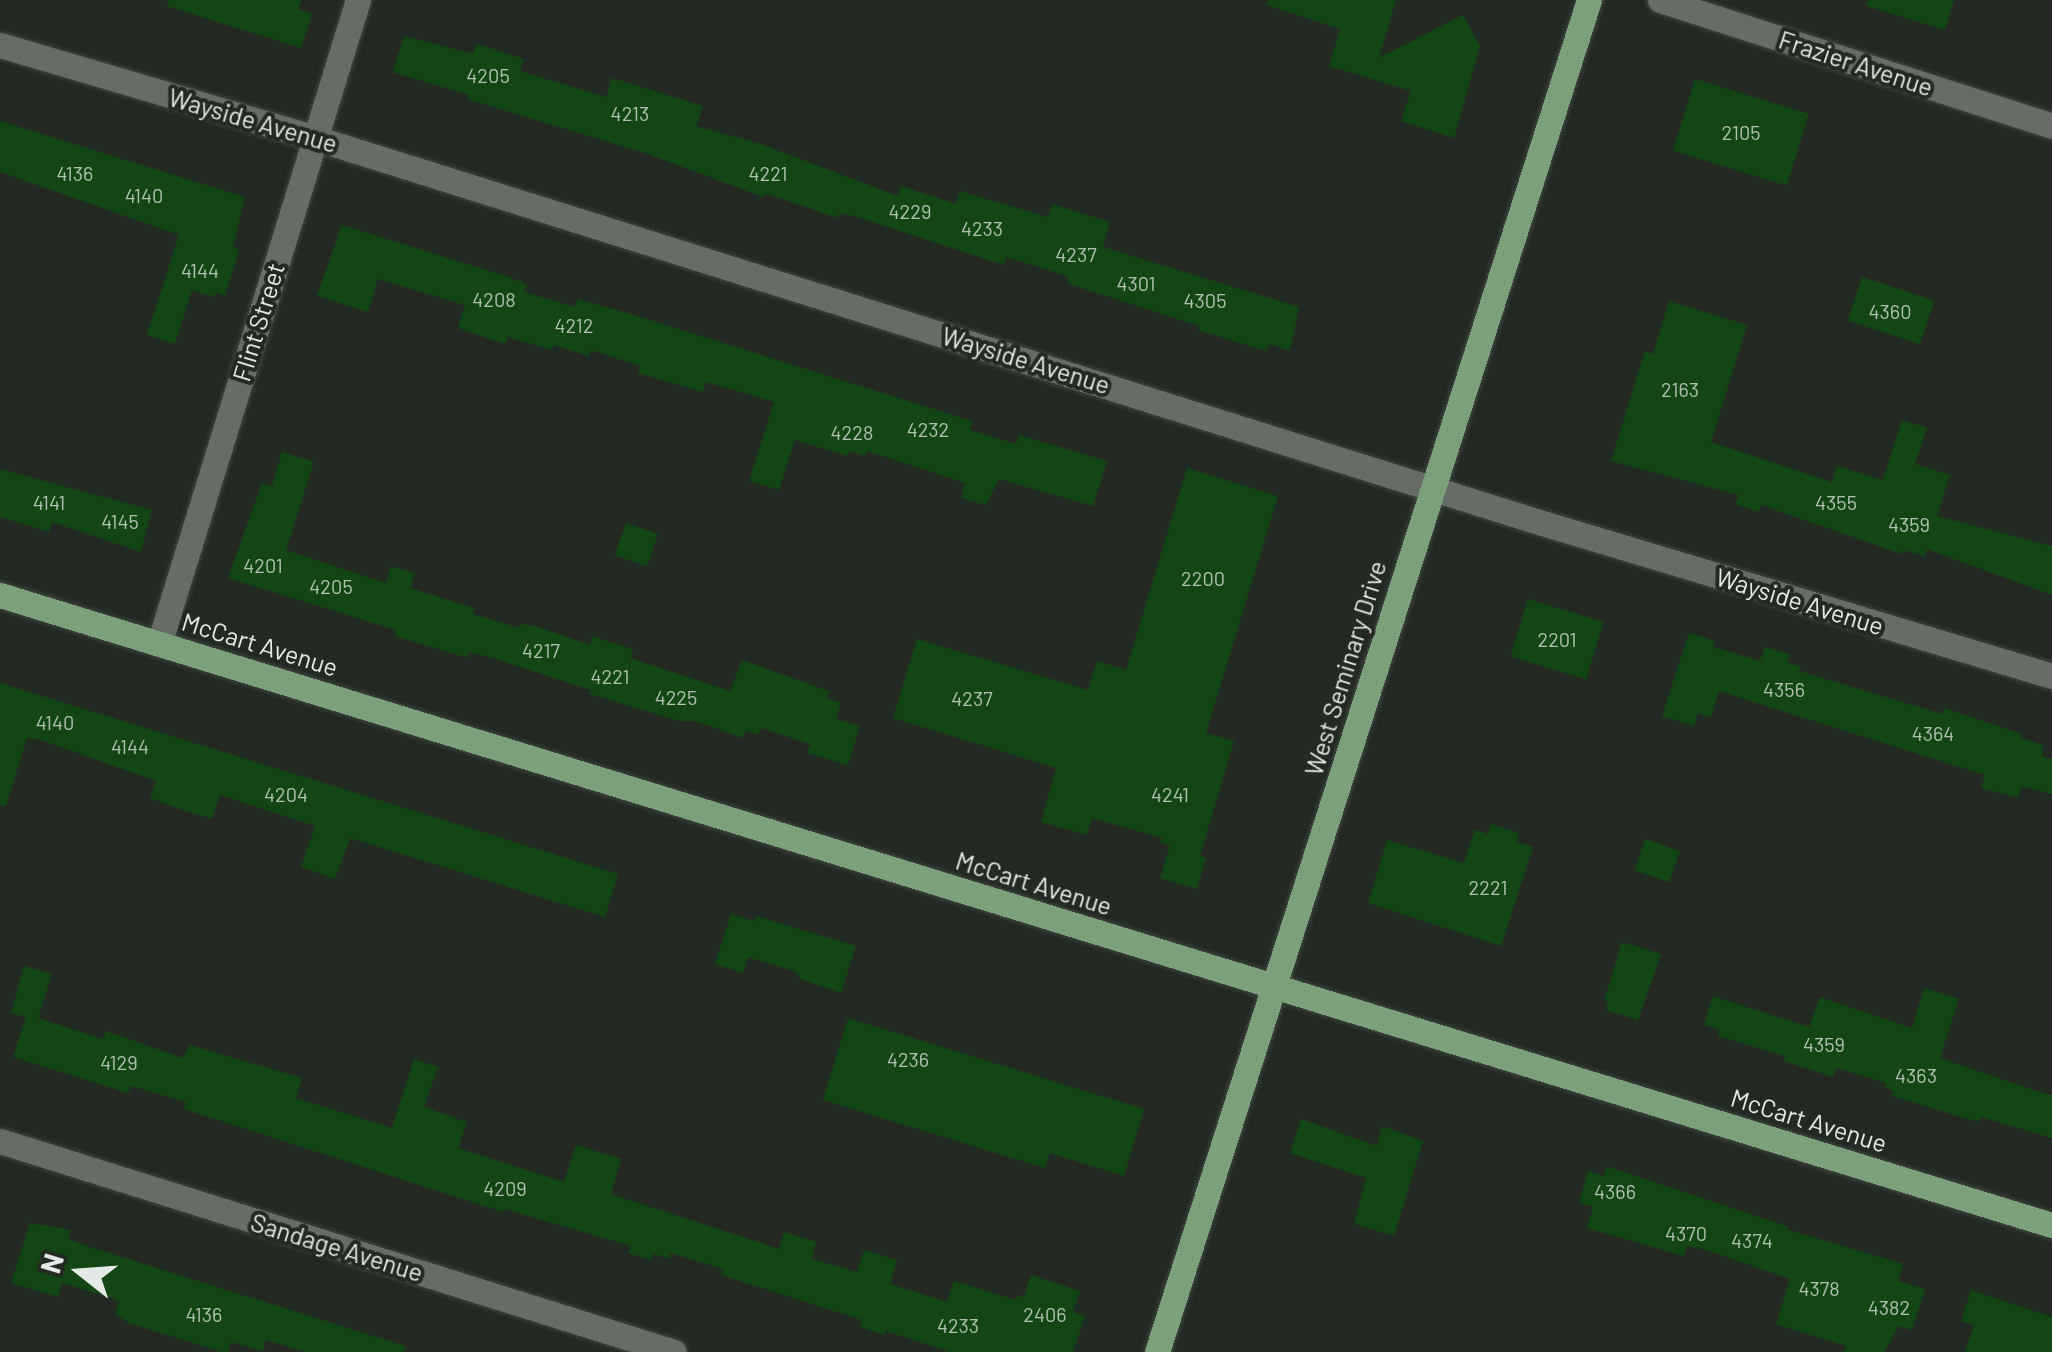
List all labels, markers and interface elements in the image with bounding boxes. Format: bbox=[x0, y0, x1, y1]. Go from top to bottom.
street label: Frazier Avenue bbox=[1775, 24, 1937, 102]
house number: 4205 bbox=[466, 63, 510, 87]
street label: Wayside Avenue bbox=[165, 82, 341, 158]
house number: 4213 bbox=[611, 101, 649, 125]
house number: 2105 bbox=[1721, 120, 1761, 144]
house number: 4136 bbox=[57, 161, 93, 185]
house number: 4221 bbox=[748, 161, 788, 185]
house number: 4140 bbox=[125, 183, 163, 207]
house number: 4229 bbox=[889, 199, 931, 223]
house number: 4233 bbox=[961, 216, 1003, 240]
house number: 4237 bbox=[1055, 242, 1097, 266]
house number: 4144 bbox=[181, 258, 219, 282]
street label: Flint Street bbox=[226, 259, 290, 385]
house number: 4301 bbox=[1116, 271, 1156, 295]
house number: 4208 bbox=[472, 287, 516, 311]
house number: 4305 bbox=[1184, 288, 1226, 312]
house number: 4360 bbox=[1869, 299, 1911, 323]
house number: 4212 bbox=[554, 313, 594, 337]
street label: Wayside Avenue bbox=[938, 320, 1114, 400]
house number: 2163 bbox=[1661, 377, 1699, 401]
house number: 4232 bbox=[907, 417, 949, 441]
house number: 4228 bbox=[831, 420, 873, 444]
house number: 4141 bbox=[33, 490, 65, 514]
house number: 4355 bbox=[1815, 490, 1857, 514]
house number: 4145 bbox=[101, 509, 139, 533]
house number: 4359 bbox=[1888, 512, 1930, 536]
house number: 4201 bbox=[243, 553, 283, 577]
street label: West Seminary Drive bbox=[1298, 557, 1392, 779]
street label: Wayside Avenue bbox=[1712, 561, 1888, 641]
house number: 2200 bbox=[1181, 566, 1225, 590]
house number: 4205 bbox=[309, 574, 353, 598]
street label: McCart Avenue bbox=[178, 606, 342, 682]
house number: 2201 bbox=[1537, 627, 1577, 651]
house number: 4217 bbox=[522, 638, 560, 662]
house number: 4221 bbox=[590, 664, 630, 688]
house number: 4356 bbox=[1763, 677, 1805, 701]
house number: 4225 bbox=[655, 685, 697, 709]
house number: 4237 bbox=[951, 686, 993, 710]
house number: 4140 bbox=[36, 710, 74, 734]
house number: 4364 bbox=[1912, 721, 1954, 745]
house number: 4144 bbox=[111, 734, 149, 758]
house number: 4204 bbox=[264, 782, 308, 806]
house number: 4241 bbox=[1151, 782, 1189, 806]
street label: McCart Avenue bbox=[952, 845, 1116, 921]
house number: 2221 bbox=[1469, 875, 1507, 899]
house number: 4359 bbox=[1803, 1032, 1845, 1056]
house number: 4236 bbox=[887, 1047, 929, 1071]
house number: 4129 bbox=[100, 1050, 138, 1074]
house number: 4363 bbox=[1895, 1063, 1937, 1087]
street label: McCart Avenue bbox=[1727, 1082, 1891, 1158]
house number: 4209 bbox=[483, 1176, 527, 1200]
house number: 4366 bbox=[1594, 1179, 1636, 1203]
street label: Sandage Avenue bbox=[247, 1207, 427, 1287]
house number: 4370 bbox=[1665, 1221, 1707, 1245]
north arrow bbox=[30, 1222, 130, 1322]
house number: 4374 bbox=[1731, 1228, 1773, 1252]
text: N bbox=[32, 1249, 70, 1277]
house number: 4378 bbox=[1798, 1276, 1840, 1300]
house number: 4382 bbox=[1868, 1295, 1910, 1319]
house number: 4136 bbox=[186, 1302, 222, 1326]
house number: 2406 bbox=[1023, 1302, 1067, 1326]
house number: 4233 bbox=[937, 1313, 979, 1337]

